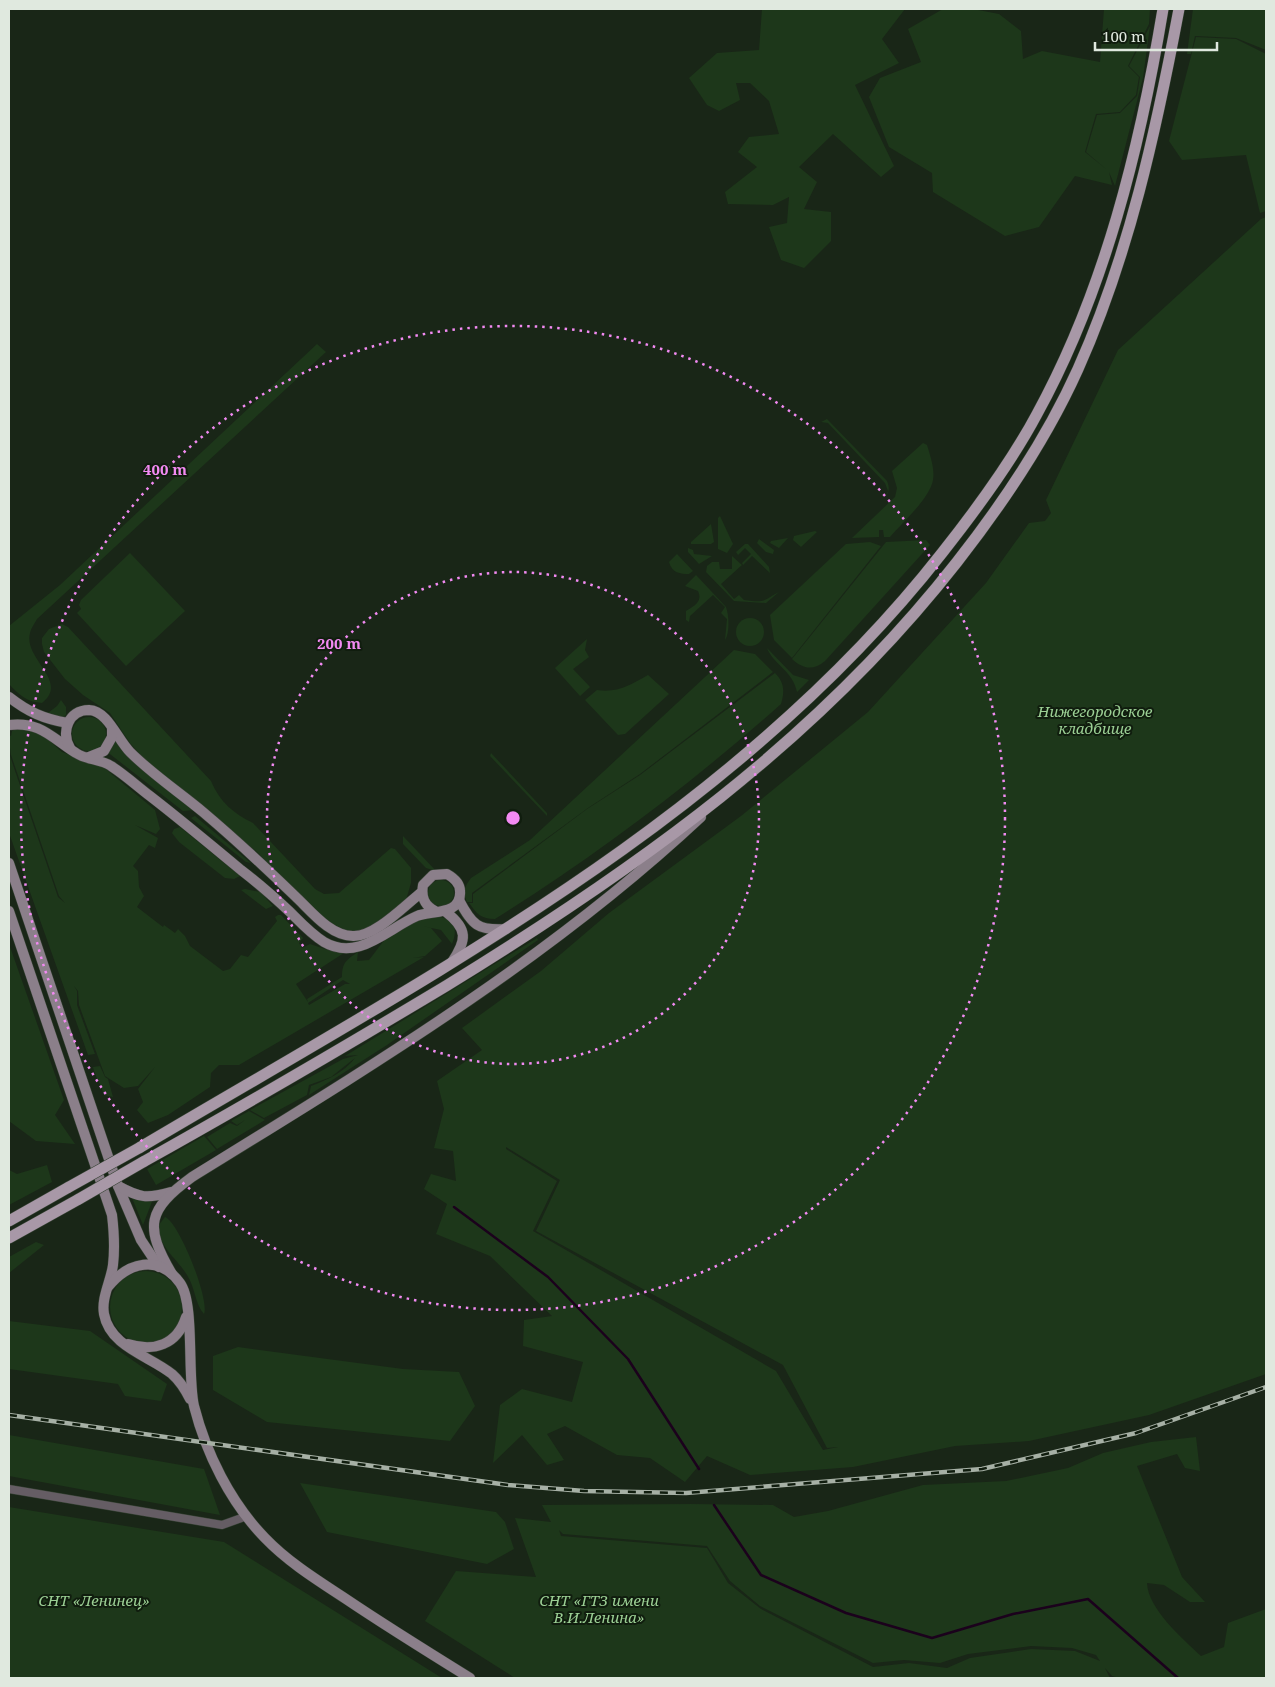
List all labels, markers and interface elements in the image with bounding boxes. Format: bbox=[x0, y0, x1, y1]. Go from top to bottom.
scale bar bbox=[1095, 20, 1218, 52]
text: 100 m bbox=[1102, 26, 1145, 46]
text: 400 m bbox=[143, 459, 187, 479]
text: 200 m bbox=[317, 633, 361, 653]
park label: Нижегородское кладбище bbox=[1037, 701, 1153, 738]
centre of rings bbox=[504, 809, 522, 827]
park label: СНТ «Ленинец» bbox=[38, 1590, 150, 1610]
park label: СНТ «ГТЗ имени В.И.Ленина» bbox=[539, 1590, 659, 1627]

